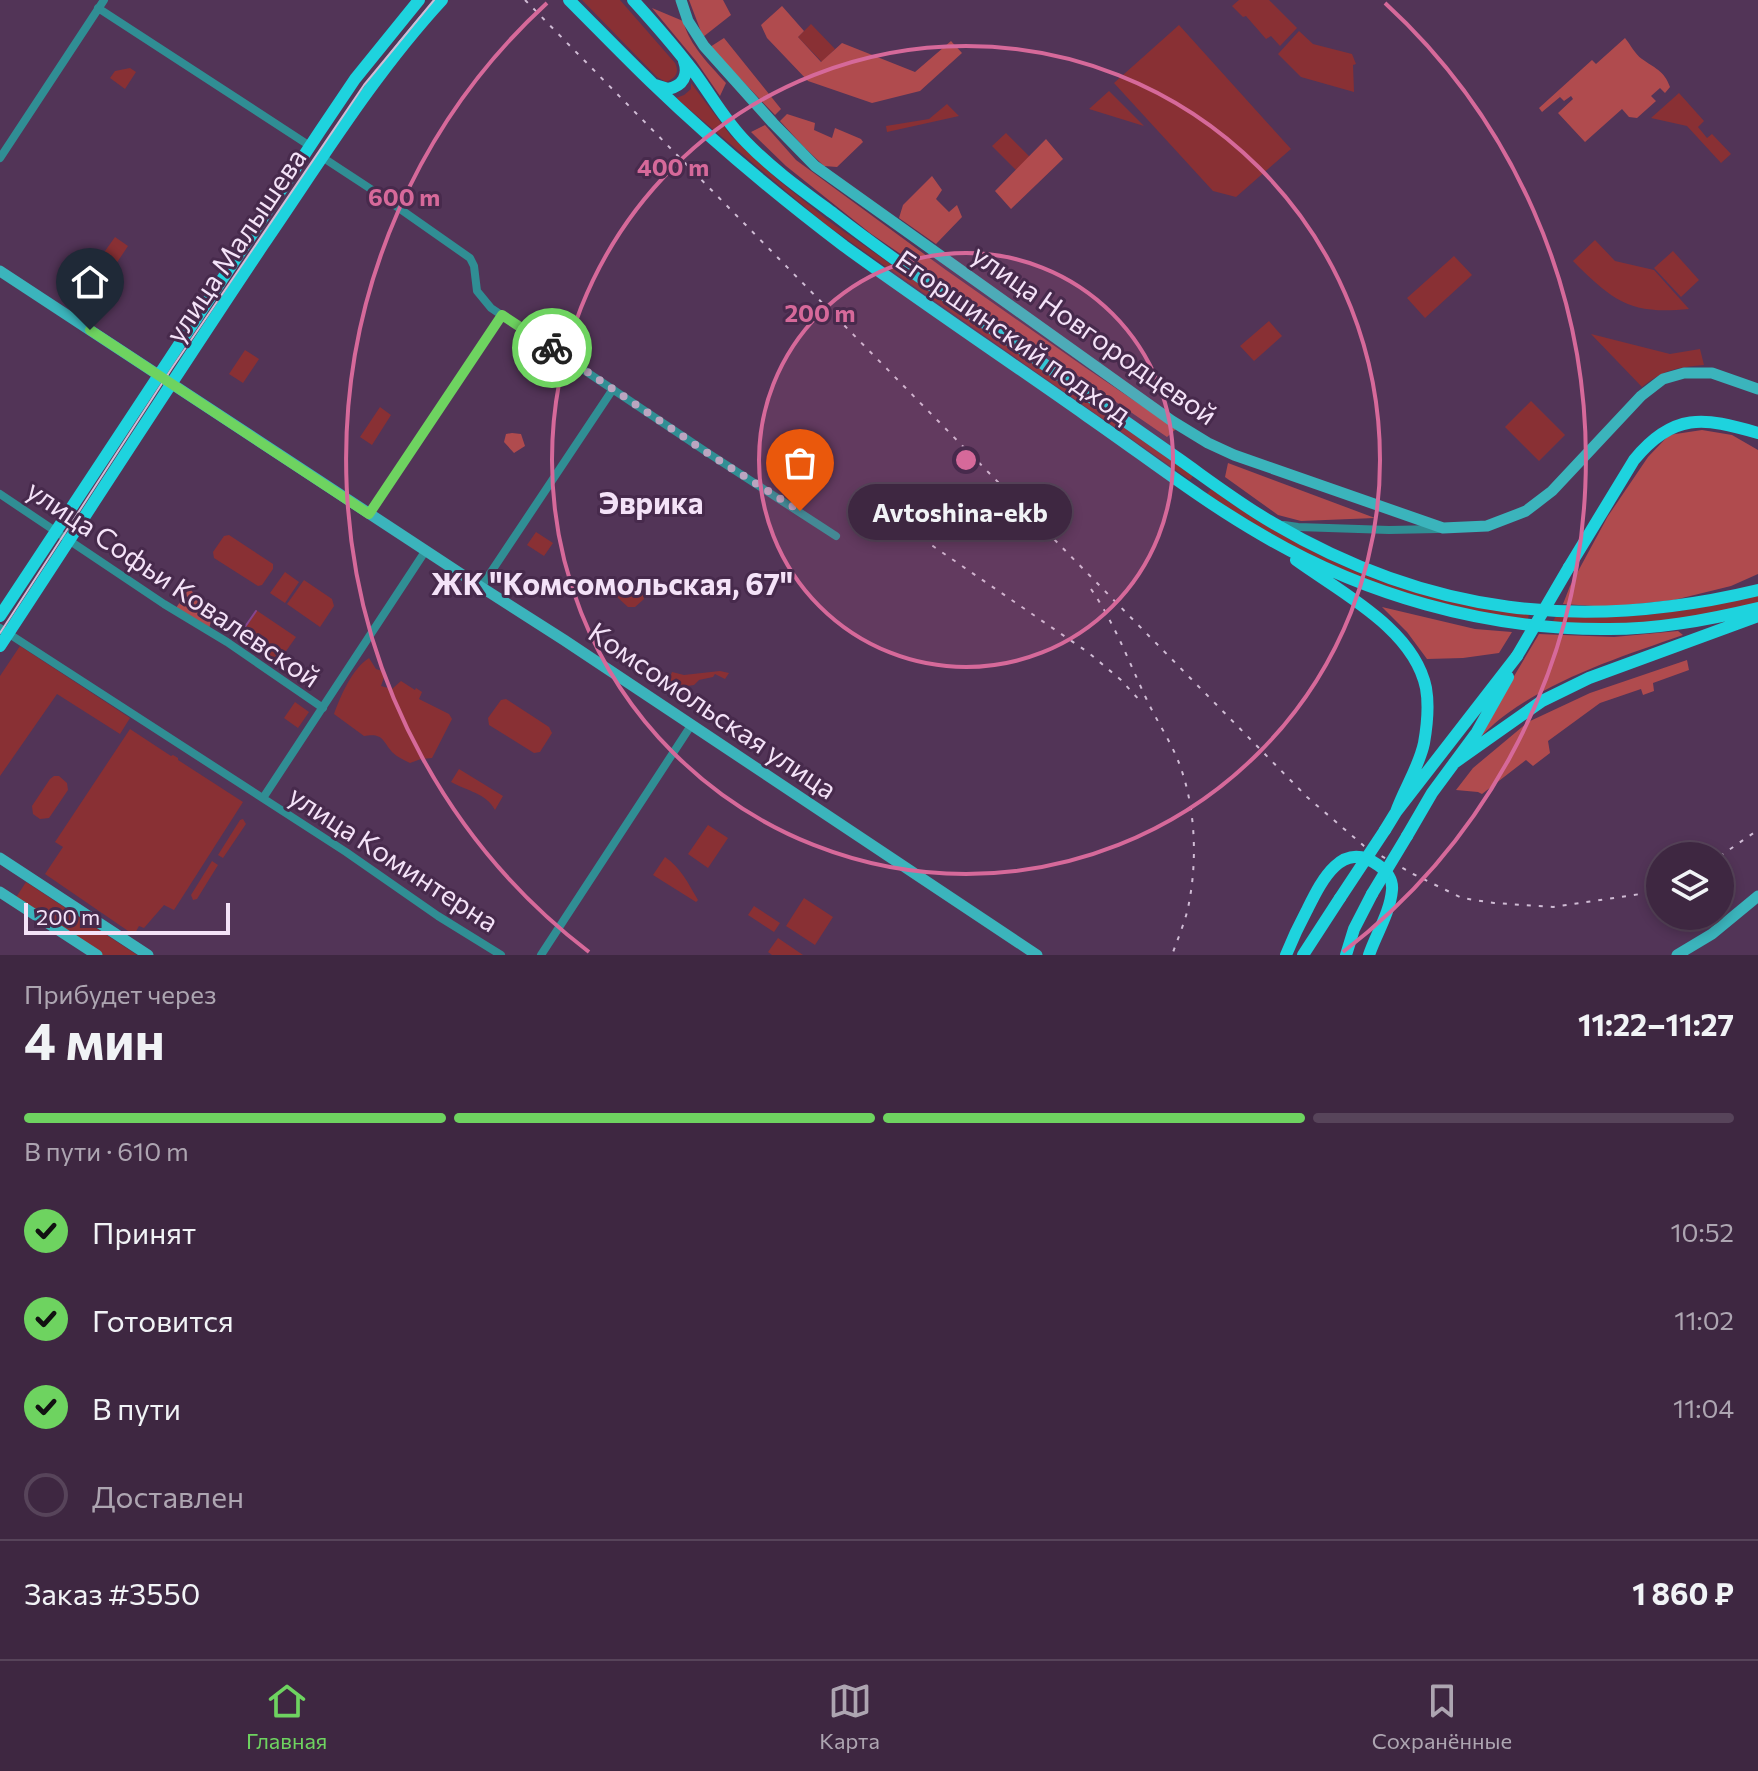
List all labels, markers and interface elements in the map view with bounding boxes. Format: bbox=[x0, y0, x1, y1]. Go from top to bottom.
street label: улица Малышева bbox=[157, 141, 313, 349]
text: 400 m bbox=[637, 152, 709, 181]
text: 600 m bbox=[368, 182, 440, 211]
street label: улица Новгородцевой bbox=[966, 237, 1224, 431]
street label: Егоршинский подход bbox=[890, 242, 1138, 430]
pin bbox=[56, 248, 124, 330]
icon: home bbox=[68, 260, 112, 304]
text: 200 m bbox=[785, 298, 855, 327]
courier bbox=[512, 308, 592, 388]
icon: bike bbox=[530, 326, 574, 370]
pin bbox=[766, 429, 834, 511]
icon: bag bbox=[778, 441, 822, 485]
centre of rings bbox=[952, 446, 980, 474]
street label: улица Софьи Ковалевской bbox=[21, 472, 327, 694]
district label: Эврика bbox=[599, 483, 703, 520]
callout: Avtoshina-ekb bbox=[848, 483, 1072, 539]
text: Avtoshina-ekb bbox=[872, 496, 1048, 527]
district label: ЖК "Комсомольская, 67" bbox=[431, 564, 793, 601]
street label: Комсомольская улица bbox=[583, 614, 843, 806]
street label: улица Коминтерна bbox=[283, 778, 505, 938]
map controls bbox=[1646, 842, 1734, 930]
button: layers bbox=[1646, 842, 1734, 930]
scale bar bbox=[24, 899, 230, 935]
text: 200 m bbox=[36, 903, 100, 930]
text: Прибудет через bbox=[24, 978, 217, 1009]
text: 11:22–11:27 bbox=[1578, 1005, 1734, 1042]
text: 4 мин bbox=[24, 1007, 165, 1071]
text: В пути · 610 m bbox=[24, 1135, 189, 1166]
icon: check bbox=[24, 1209, 68, 1253]
text: Принят bbox=[92, 1213, 196, 1250]
text: 10:52 bbox=[1670, 1216, 1734, 1247]
icon: check bbox=[24, 1297, 68, 1341]
text: Готовится bbox=[92, 1301, 234, 1338]
text: 11:02 bbox=[1674, 1304, 1734, 1335]
icon: check bbox=[24, 1385, 68, 1429]
text: В пути bbox=[92, 1389, 181, 1426]
text: 11:04 bbox=[1673, 1392, 1734, 1423]
text: Доставлен bbox=[92, 1477, 244, 1514]
text: Заказ #3550 bbox=[24, 1574, 200, 1611]
text: 1 860 ₽ bbox=[1632, 1574, 1734, 1611]
tab: Главная bbox=[246, 1679, 327, 1754]
tab: Карта bbox=[819, 1679, 880, 1754]
tab: Сохранённые bbox=[1372, 1679, 1512, 1754]

